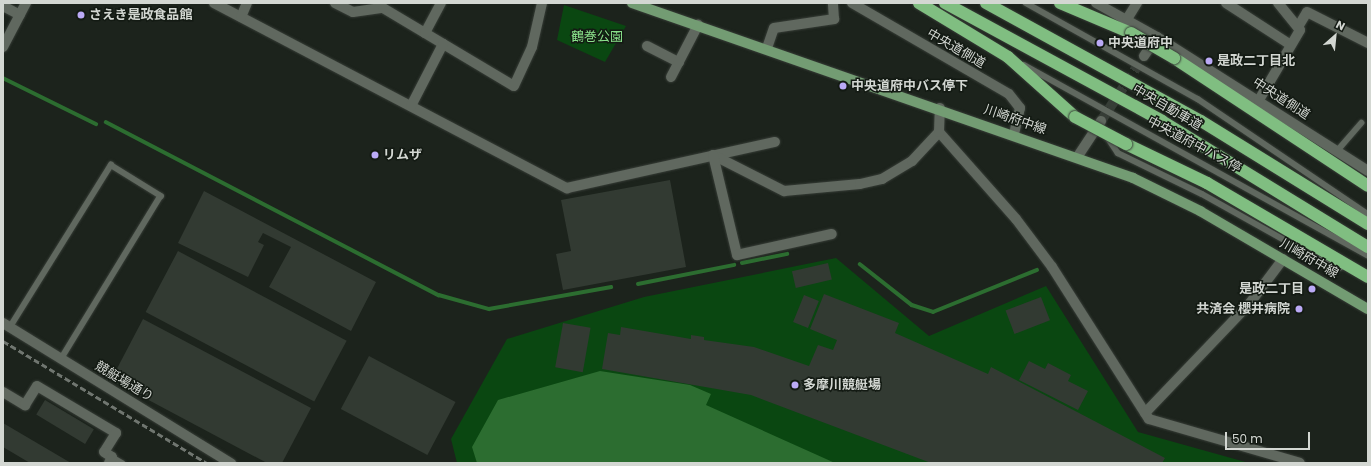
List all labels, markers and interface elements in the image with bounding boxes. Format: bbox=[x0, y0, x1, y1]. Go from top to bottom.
place label: さえき是政食品館 bbox=[89, 7, 193, 23]
marker: さえき是政食品館 bbox=[76, 10, 86, 20]
north arrow bbox=[1315, 16, 1355, 56]
text: N bbox=[1333, 16, 1348, 34]
street label: 中央道側道 bbox=[924, 26, 988, 72]
park label: 鶴巻公園 bbox=[571, 29, 623, 45]
place label: 中央道府中 bbox=[1108, 35, 1173, 51]
marker: 中央道府中 bbox=[1095, 38, 1105, 48]
place label: 是政二丁目北 bbox=[1217, 53, 1295, 69]
marker: 是政二丁目北 bbox=[1204, 56, 1214, 66]
street label: 中央道側道 bbox=[1249, 75, 1313, 123]
place label: 中央道府中バス停下 bbox=[851, 78, 968, 94]
marker: 中央道府中バス停下 bbox=[838, 81, 848, 91]
street label: 中央自動車道 bbox=[1129, 82, 1205, 134]
street label: 川崎府中線 bbox=[982, 102, 1048, 138]
street label: 中央道府中バス停 bbox=[1144, 114, 1244, 176]
place label: リムザ bbox=[383, 147, 422, 163]
marker: リムザ bbox=[370, 150, 380, 160]
street label: 川崎府中線 bbox=[1277, 236, 1341, 282]
place label: 是政二丁目 bbox=[1239, 281, 1304, 297]
marker: 是政二丁目 bbox=[1307, 284, 1317, 294]
place label: 共済会 櫻井病院 bbox=[1196, 301, 1290, 317]
marker: 共済会 櫻井病院 bbox=[1293, 303, 1305, 315]
street label: 競艇場通り bbox=[92, 359, 156, 405]
place label: 多摩川競艇場 bbox=[803, 377, 881, 393]
marker: 多摩川競艇場 bbox=[790, 380, 800, 390]
scale bar bbox=[1227, 424, 1312, 450]
text: 50 m bbox=[1232, 430, 1263, 447]

